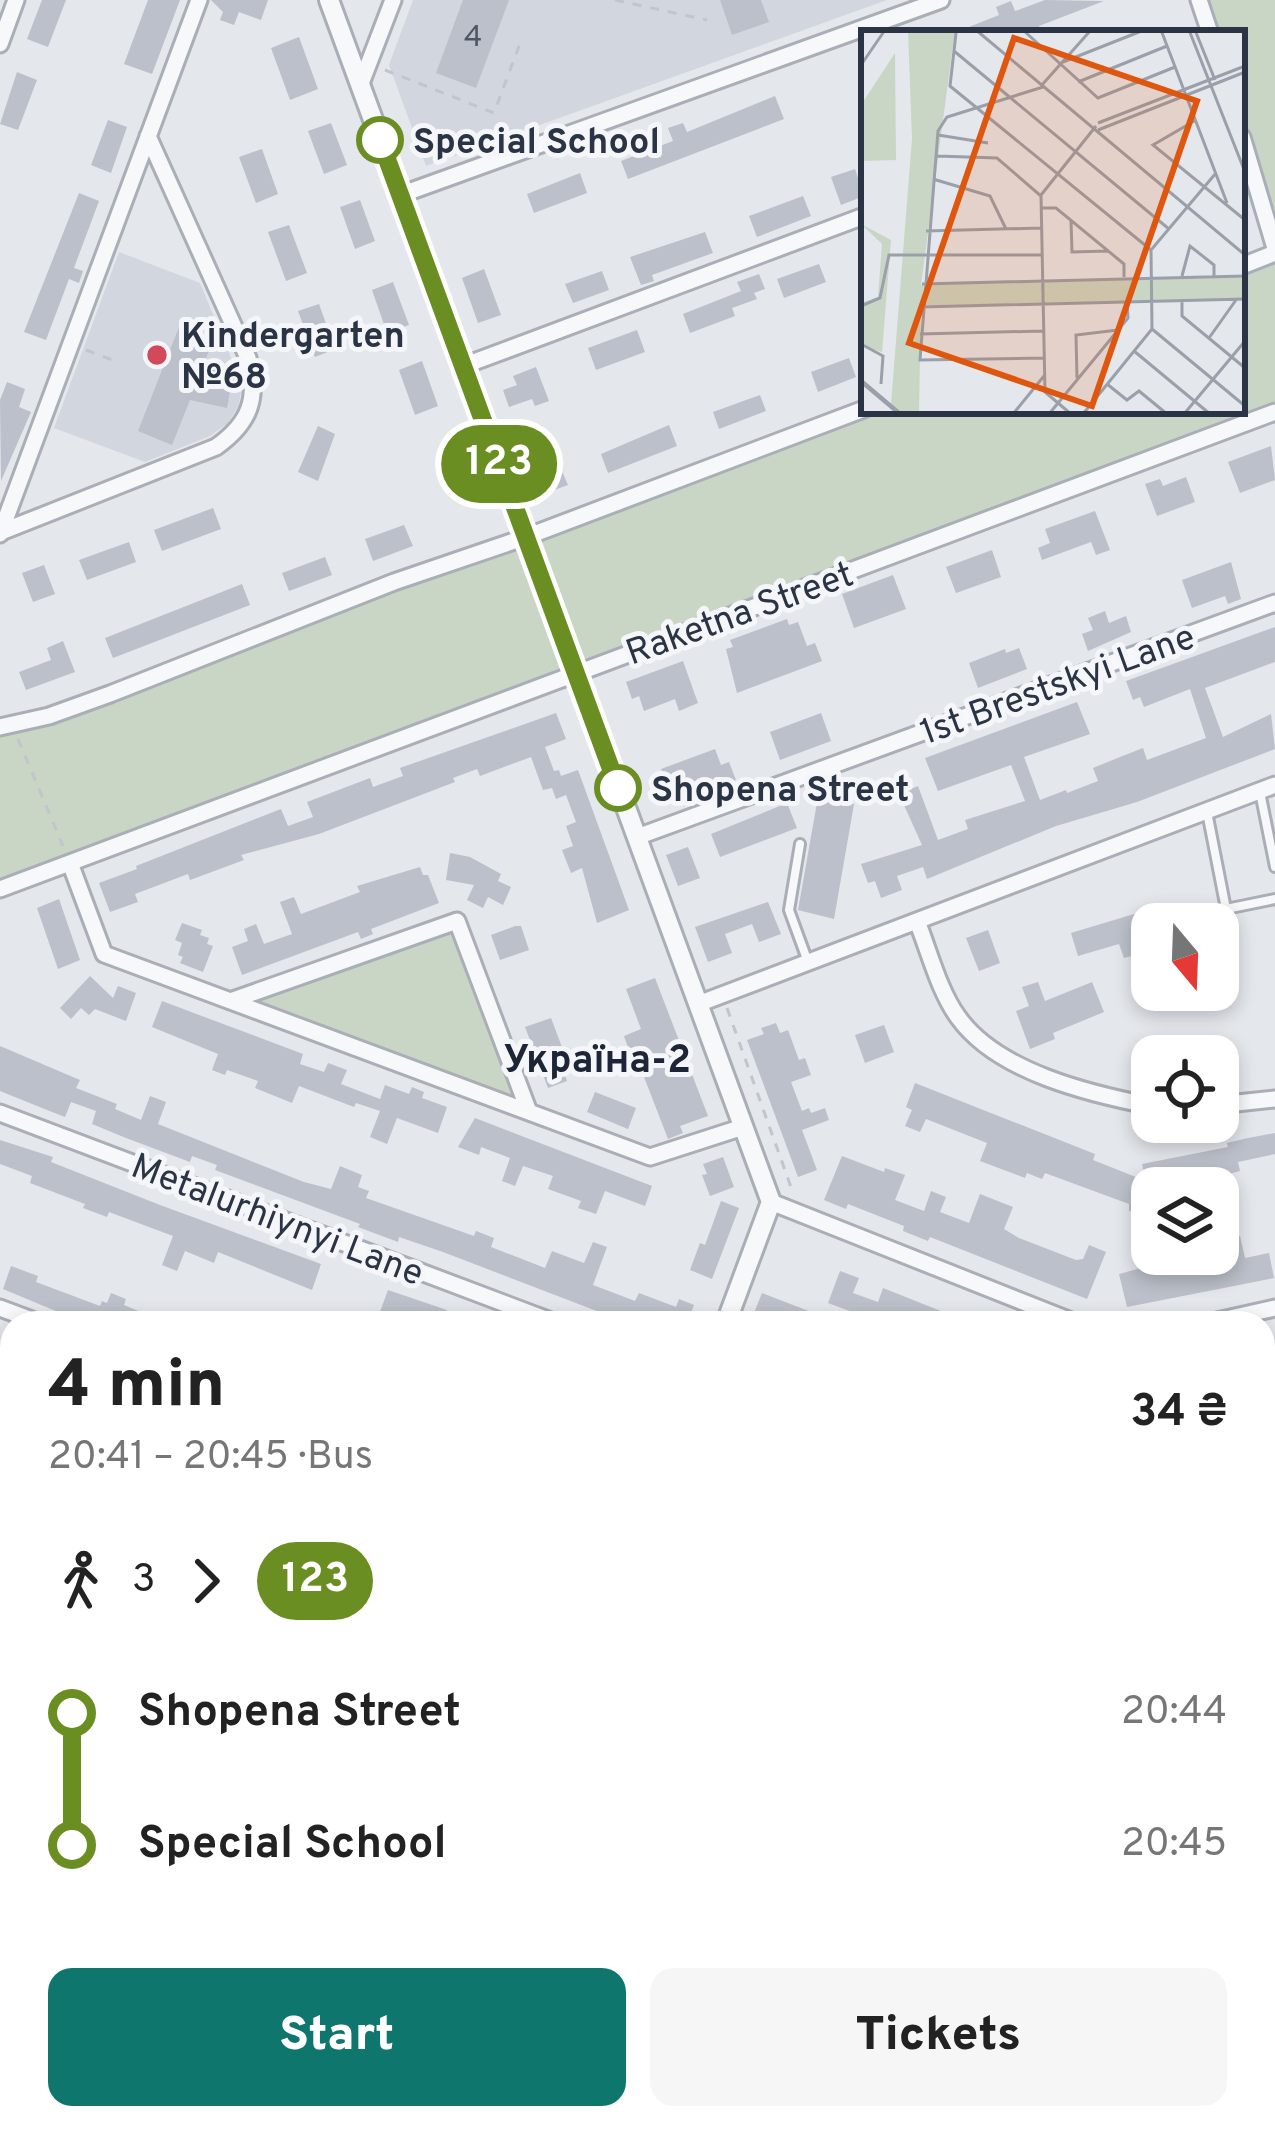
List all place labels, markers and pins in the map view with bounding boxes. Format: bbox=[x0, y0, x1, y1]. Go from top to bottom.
marker: Special School bbox=[358, 118, 402, 162]
place label: Special School bbox=[413, 121, 660, 167]
place label: Kindergarten №68 bbox=[181, 315, 405, 402]
marker: Kindergarten №68 bbox=[144, 342, 170, 368]
marker: Shopena Street bbox=[596, 766, 640, 810]
place label: Shopena Street bbox=[651, 769, 909, 815]

